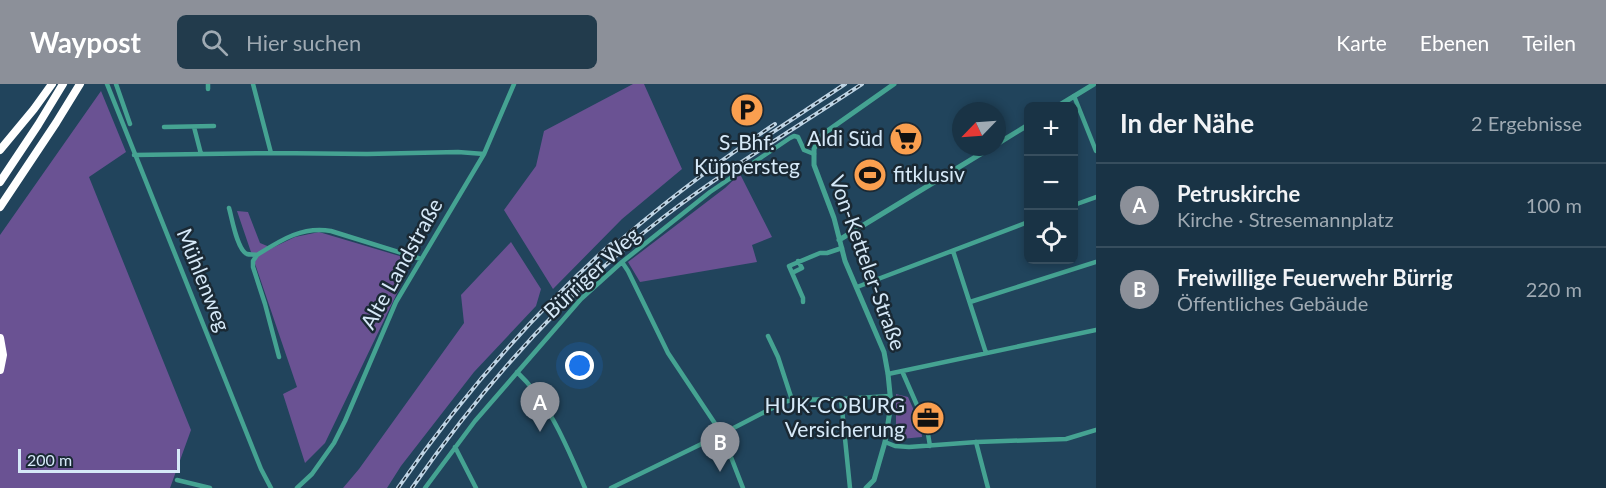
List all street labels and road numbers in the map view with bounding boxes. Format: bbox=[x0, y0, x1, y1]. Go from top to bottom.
street label: Von-Ketteler-Straße bbox=[825, 172, 912, 353]
street label: Alte Landstraße bbox=[354, 194, 447, 333]
street label: Bürriger Weg bbox=[538, 221, 644, 323]
street label: Mühlenweg bbox=[172, 224, 236, 335]

